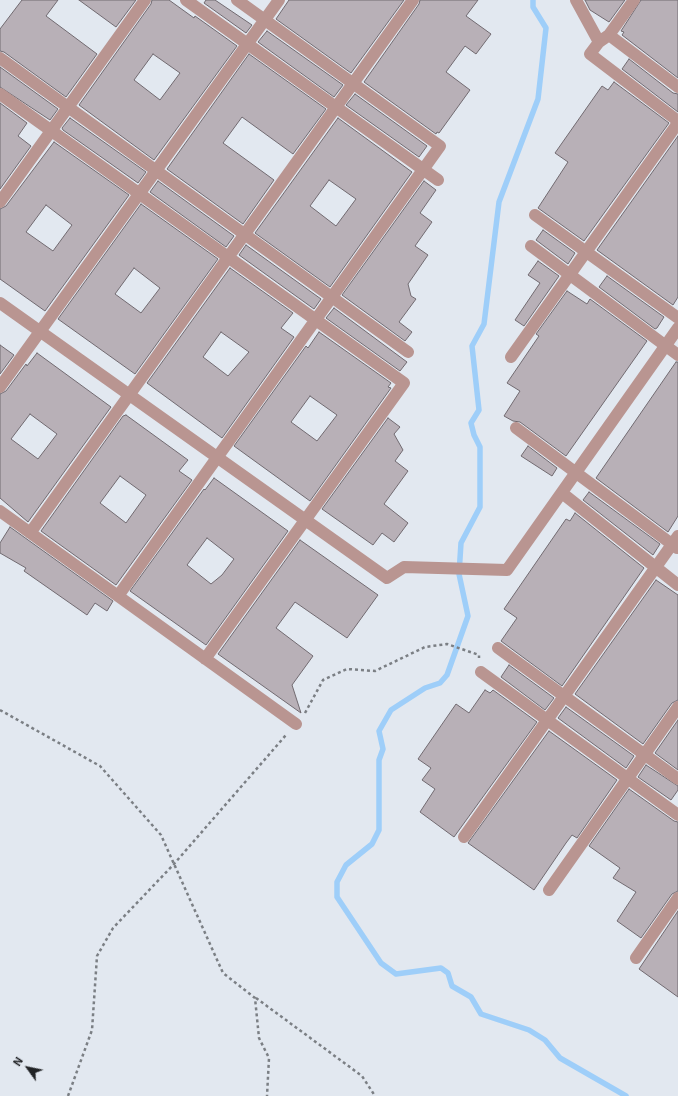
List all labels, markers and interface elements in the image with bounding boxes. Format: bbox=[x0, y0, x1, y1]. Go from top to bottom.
north arrow bbox=[8, 1048, 48, 1088]
text: N bbox=[10, 1054, 25, 1068]

